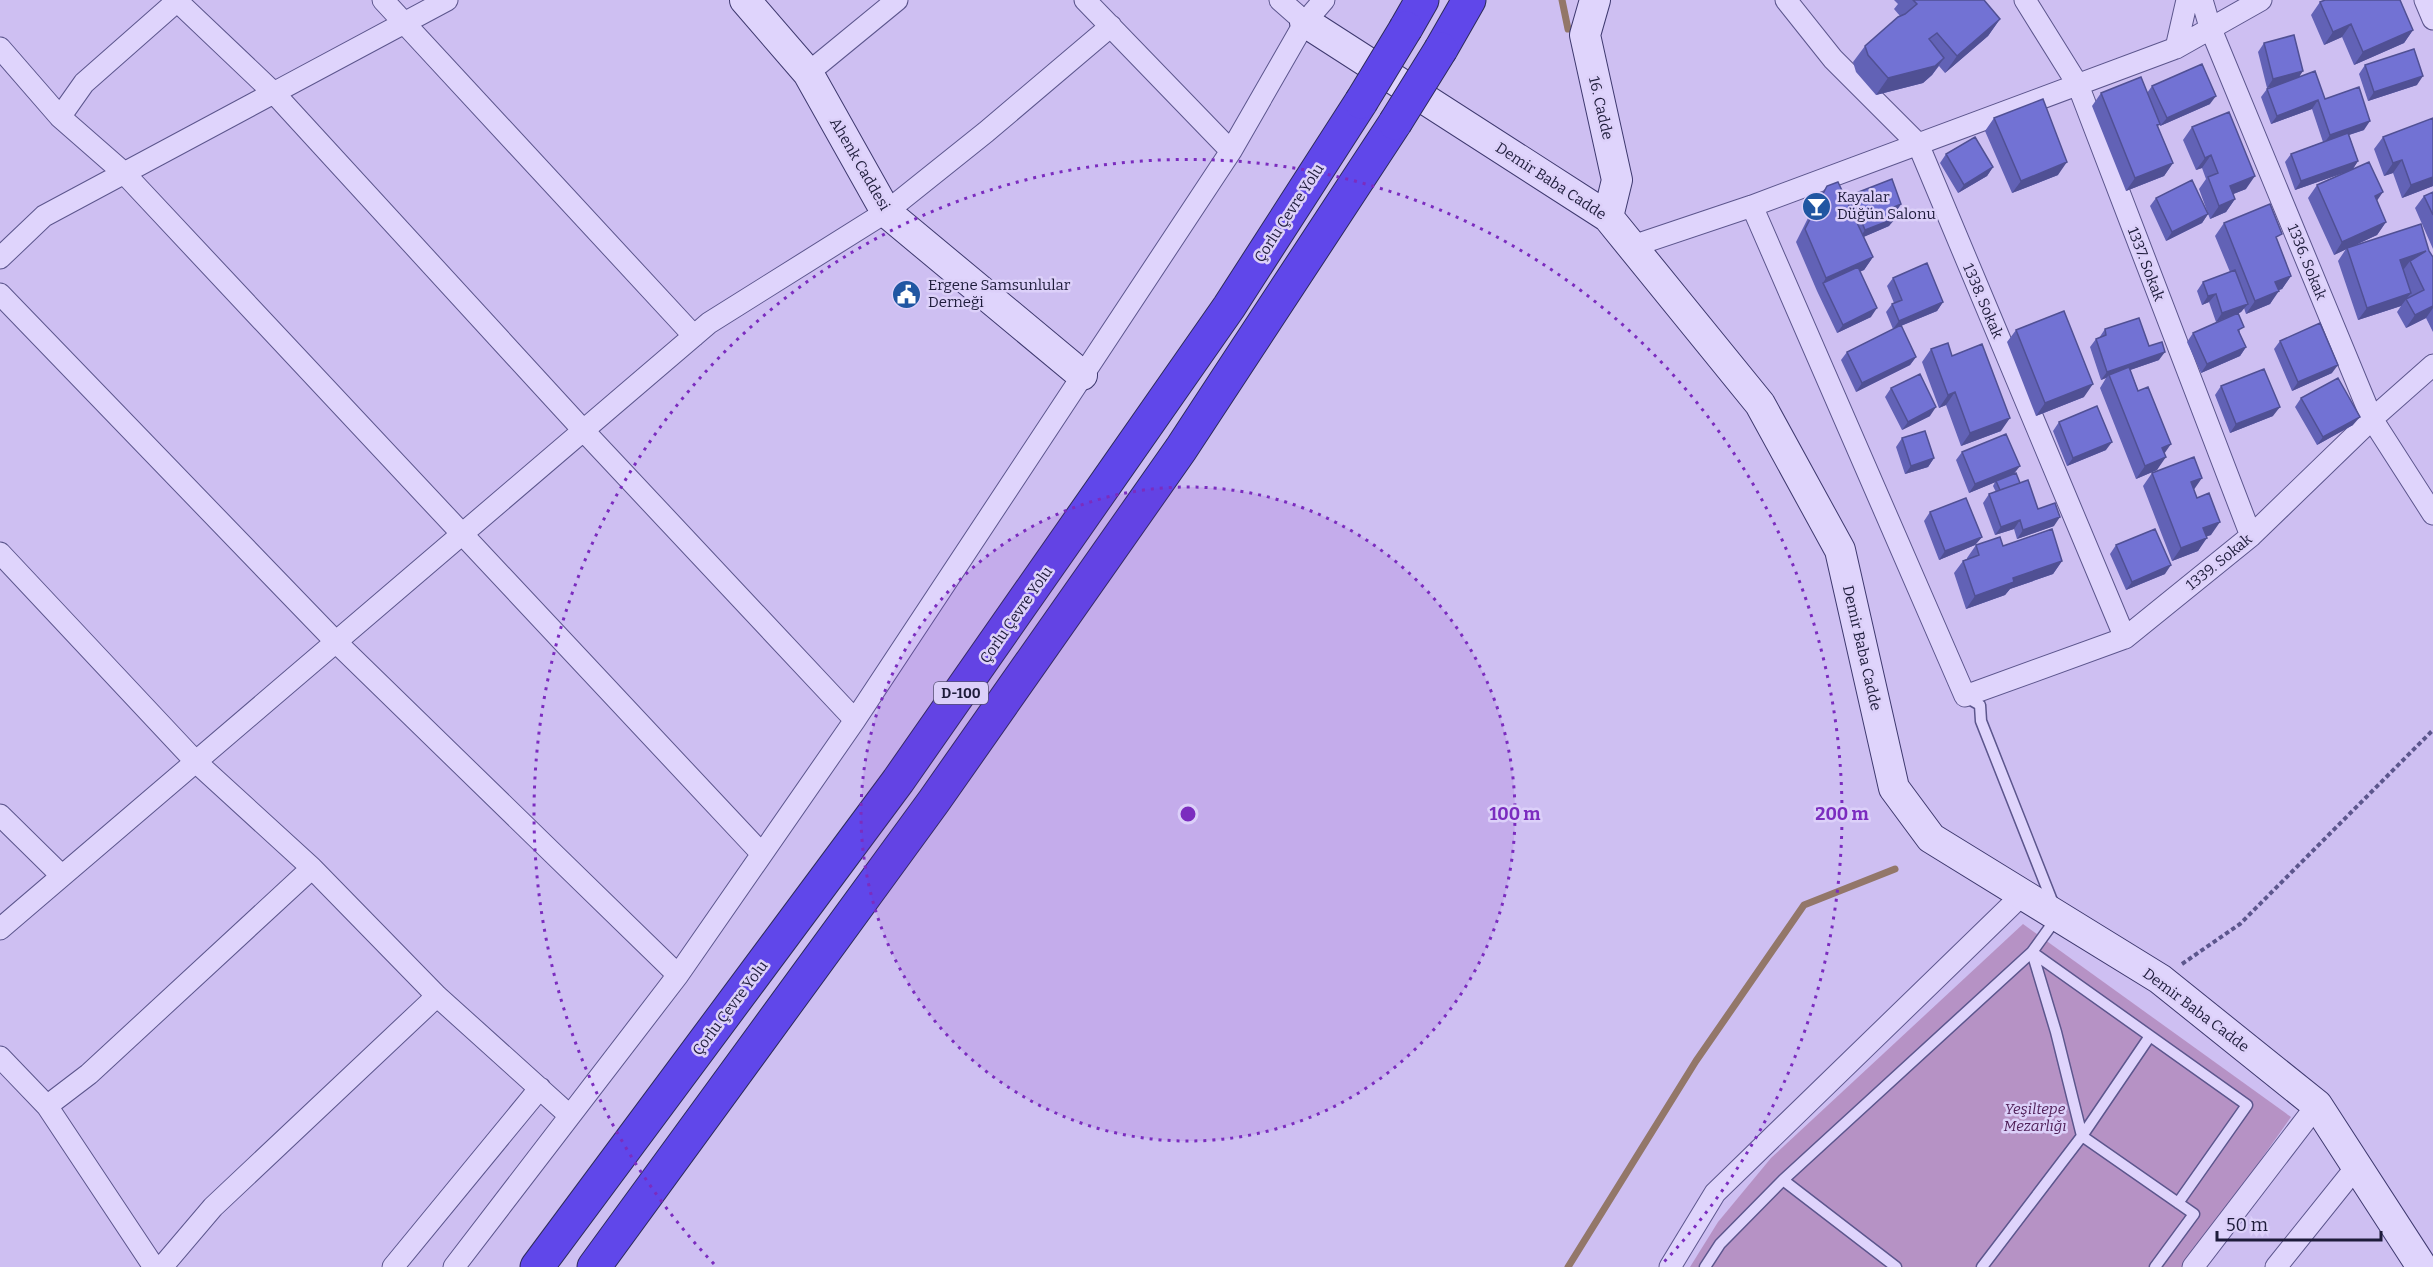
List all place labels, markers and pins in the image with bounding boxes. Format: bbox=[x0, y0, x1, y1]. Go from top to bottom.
place label: Kayalar Düğün Salonu bbox=[1837, 188, 1936, 223]
bar icon: Kayalar Düğün Salonu bbox=[1800, 190, 1832, 222]
place label: Ergene Samsunlular Derneği bbox=[928, 276, 1071, 311]
public building icon: Ergene Samsunlular Derneği bbox=[891, 278, 923, 310]
centre of rings bbox=[1178, 804, 1198, 824]

